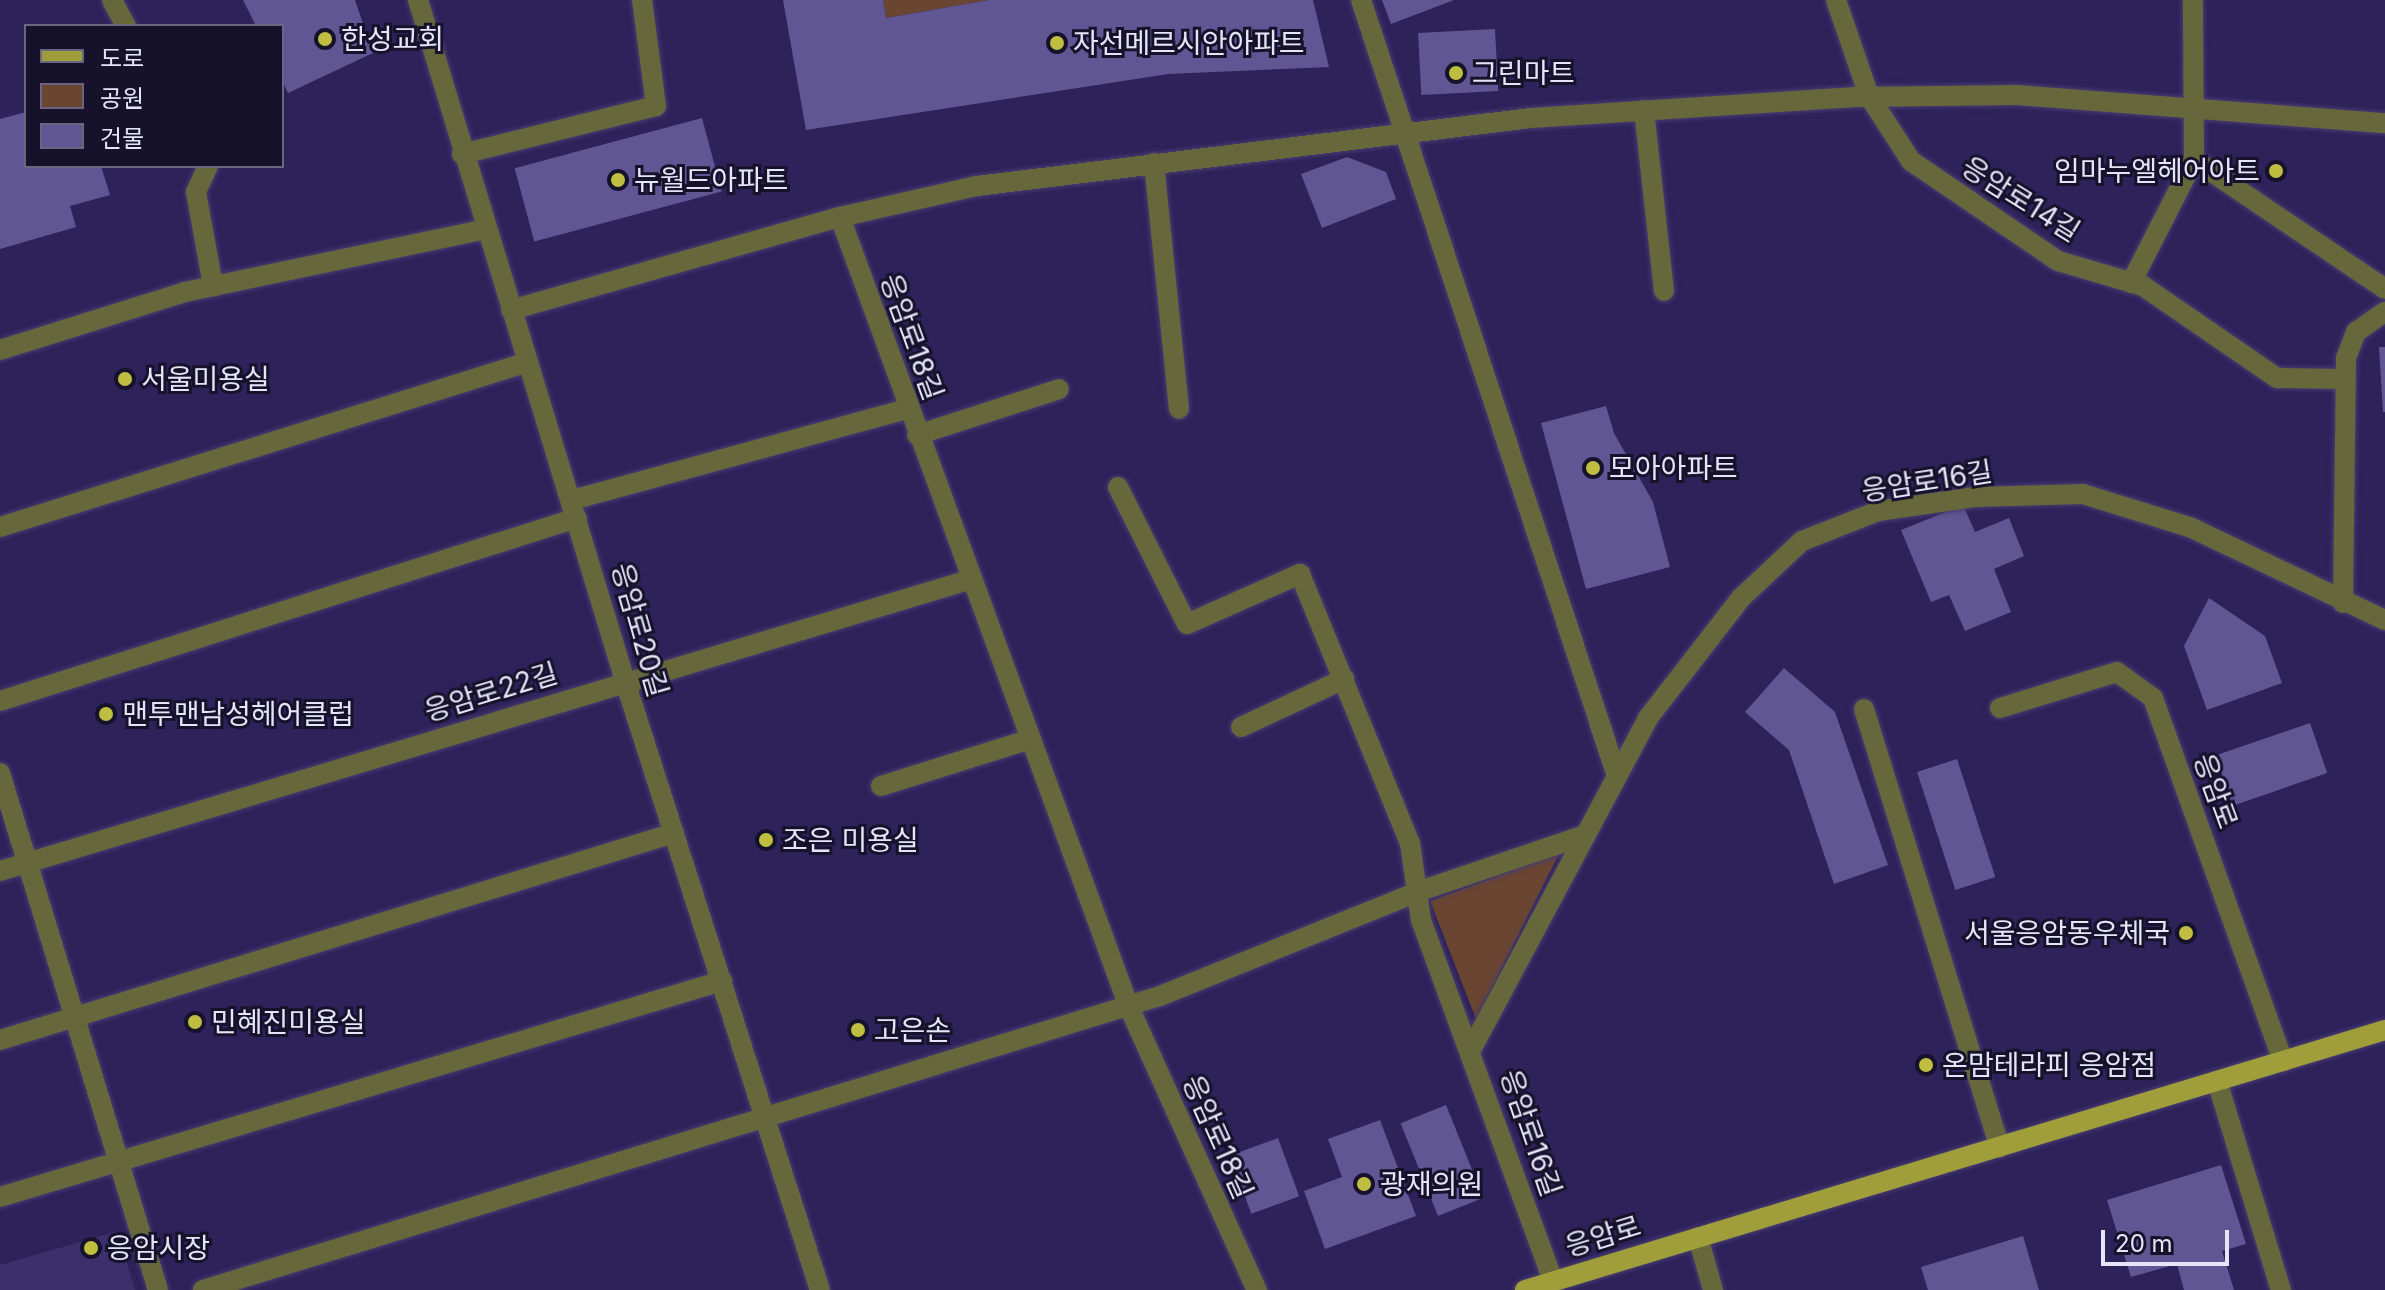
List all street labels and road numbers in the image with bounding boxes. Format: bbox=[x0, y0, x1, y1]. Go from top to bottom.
street label: 응암로14길 bbox=[1956, 150, 2086, 248]
street label: 응암로18길 bbox=[874, 269, 950, 405]
street label: 응암로16길 bbox=[1859, 454, 1995, 508]
street label: 응암로20길 bbox=[605, 559, 675, 701]
street label: 응암로22길 bbox=[420, 656, 562, 728]
street label: 응암로 bbox=[2187, 749, 2245, 833]
street label: 응암로16길 bbox=[1494, 1065, 1568, 1201]
street label: 응암로18길 bbox=[1176, 1070, 1260, 1204]
street label: 응암로 bbox=[1561, 1209, 1645, 1263]

